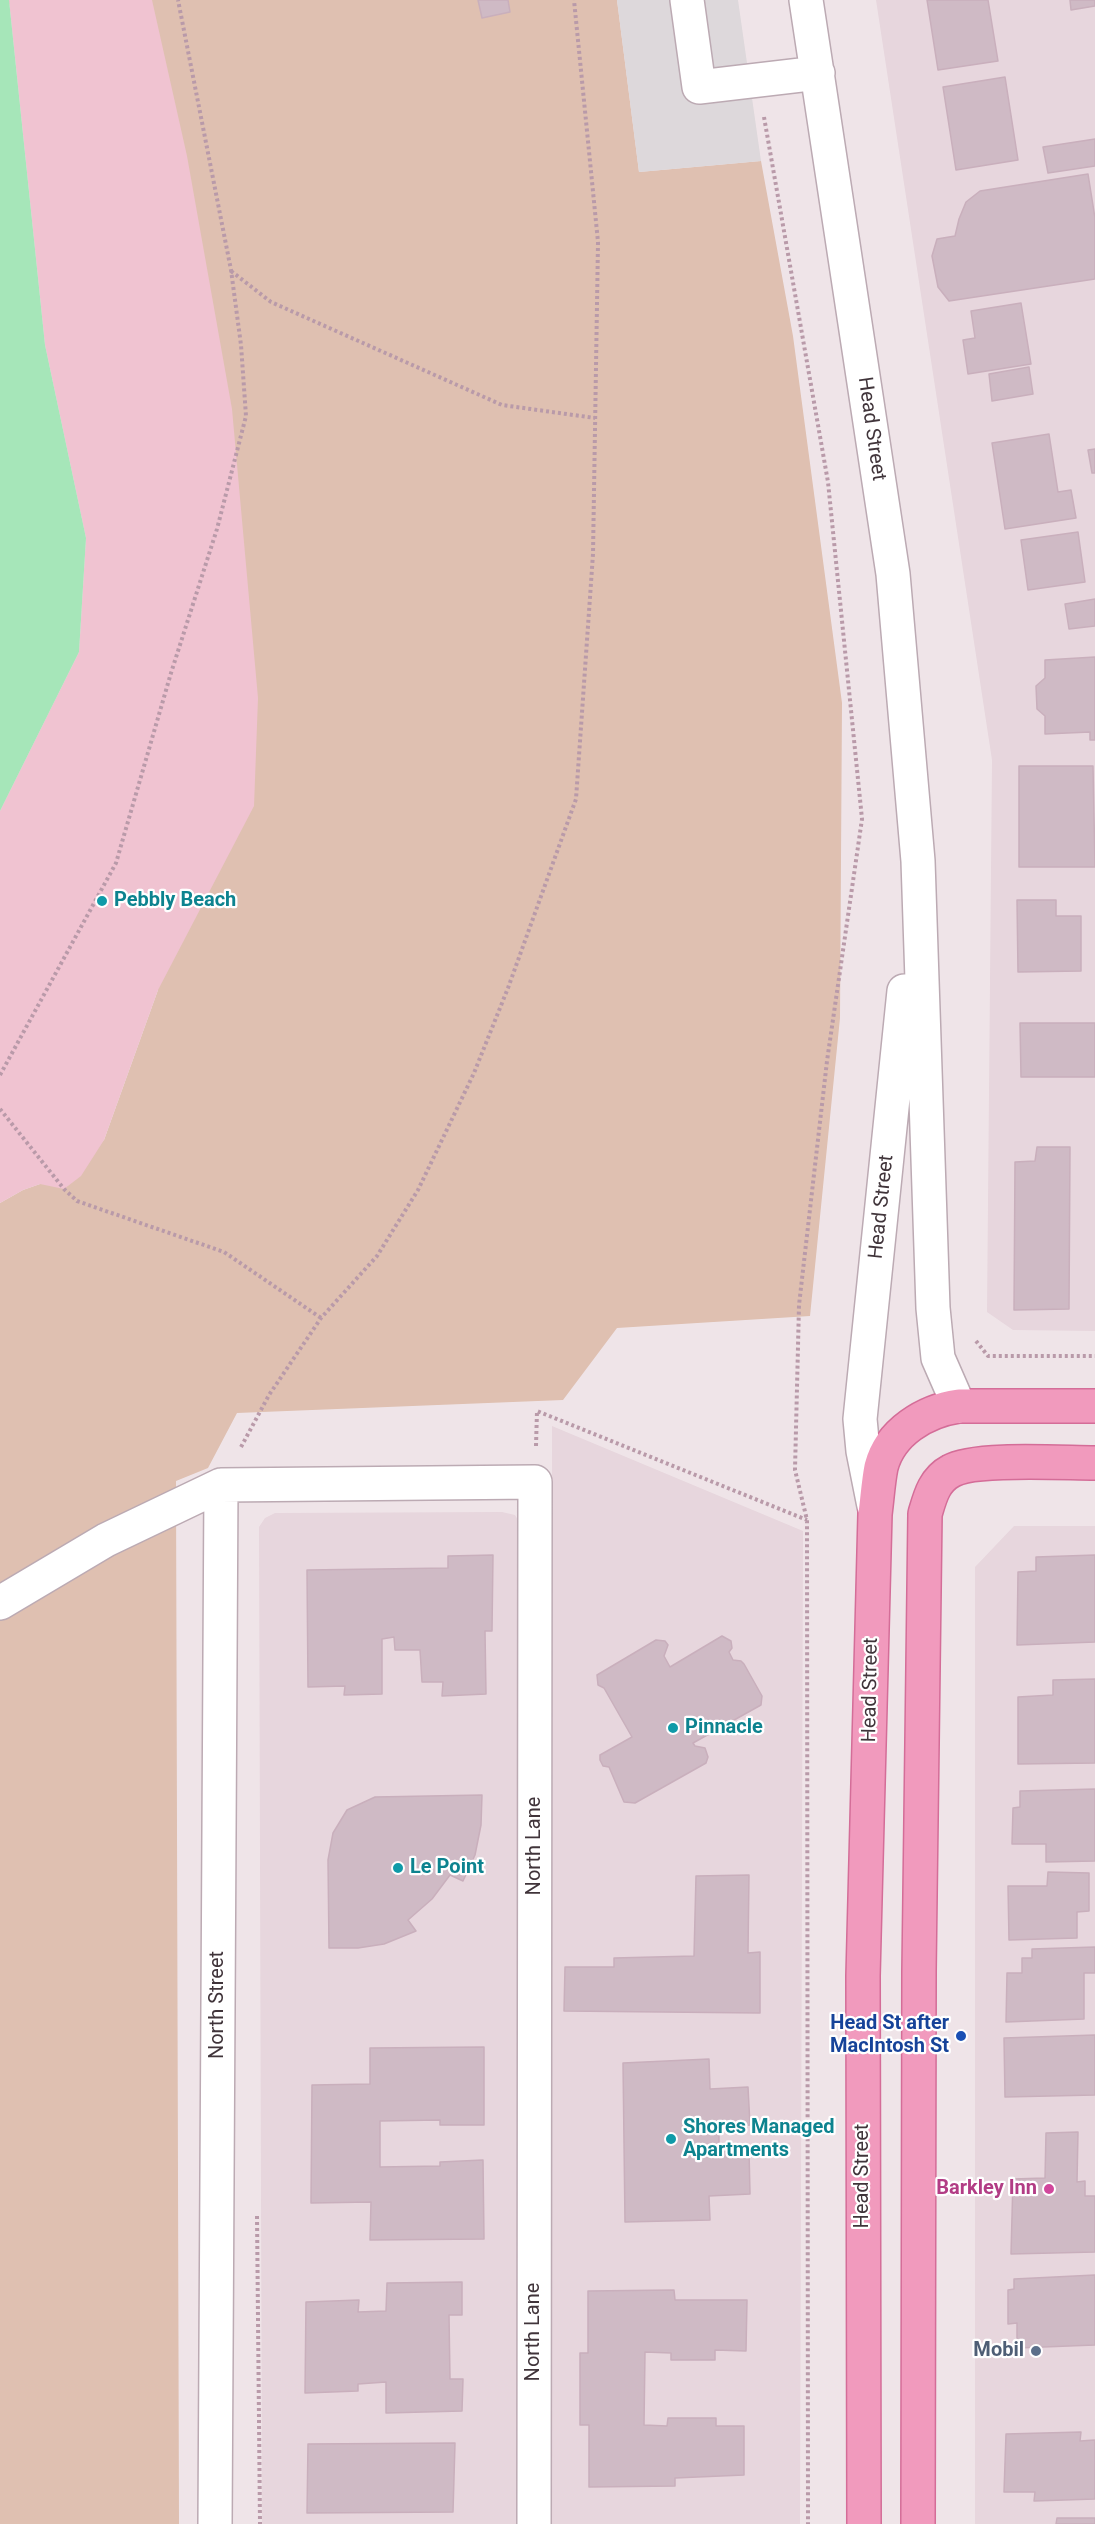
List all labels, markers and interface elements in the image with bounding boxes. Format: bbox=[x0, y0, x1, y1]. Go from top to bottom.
street label: Head Street bbox=[852, 375, 890, 483]
place label: Pebbly Beach bbox=[114, 889, 236, 913]
marker: Pebbly Beach bbox=[95, 894, 109, 908]
street label: Head Street bbox=[865, 1154, 899, 1260]
street label: Head Street bbox=[858, 1637, 884, 1743]
place label: Pinnacle bbox=[685, 1716, 763, 1740]
marker: Pinnacle bbox=[666, 1721, 680, 1735]
street label: North Lane bbox=[523, 1797, 547, 1895]
place label: Le Point bbox=[410, 1856, 484, 1880]
marker: Le Point bbox=[391, 1861, 405, 1875]
street label: North Street bbox=[206, 1951, 230, 2059]
place label: Head St after MacIntosh St bbox=[830, 2012, 949, 2059]
marker: Head St after MacIntosh St bbox=[954, 2029, 968, 2043]
place label: Shores Managed Apartments bbox=[683, 2116, 835, 2163]
street label: Head Street bbox=[851, 2124, 875, 2228]
marker: Shores Managed Apartments bbox=[664, 2132, 678, 2146]
place label: Barkley Inn bbox=[936, 2177, 1037, 2201]
marker: Barkley Inn bbox=[1042, 2182, 1056, 2196]
street label: North Lane bbox=[522, 2283, 546, 2381]
place label: Mobil bbox=[973, 2339, 1024, 2363]
marker: Mobil bbox=[1029, 2344, 1043, 2358]

